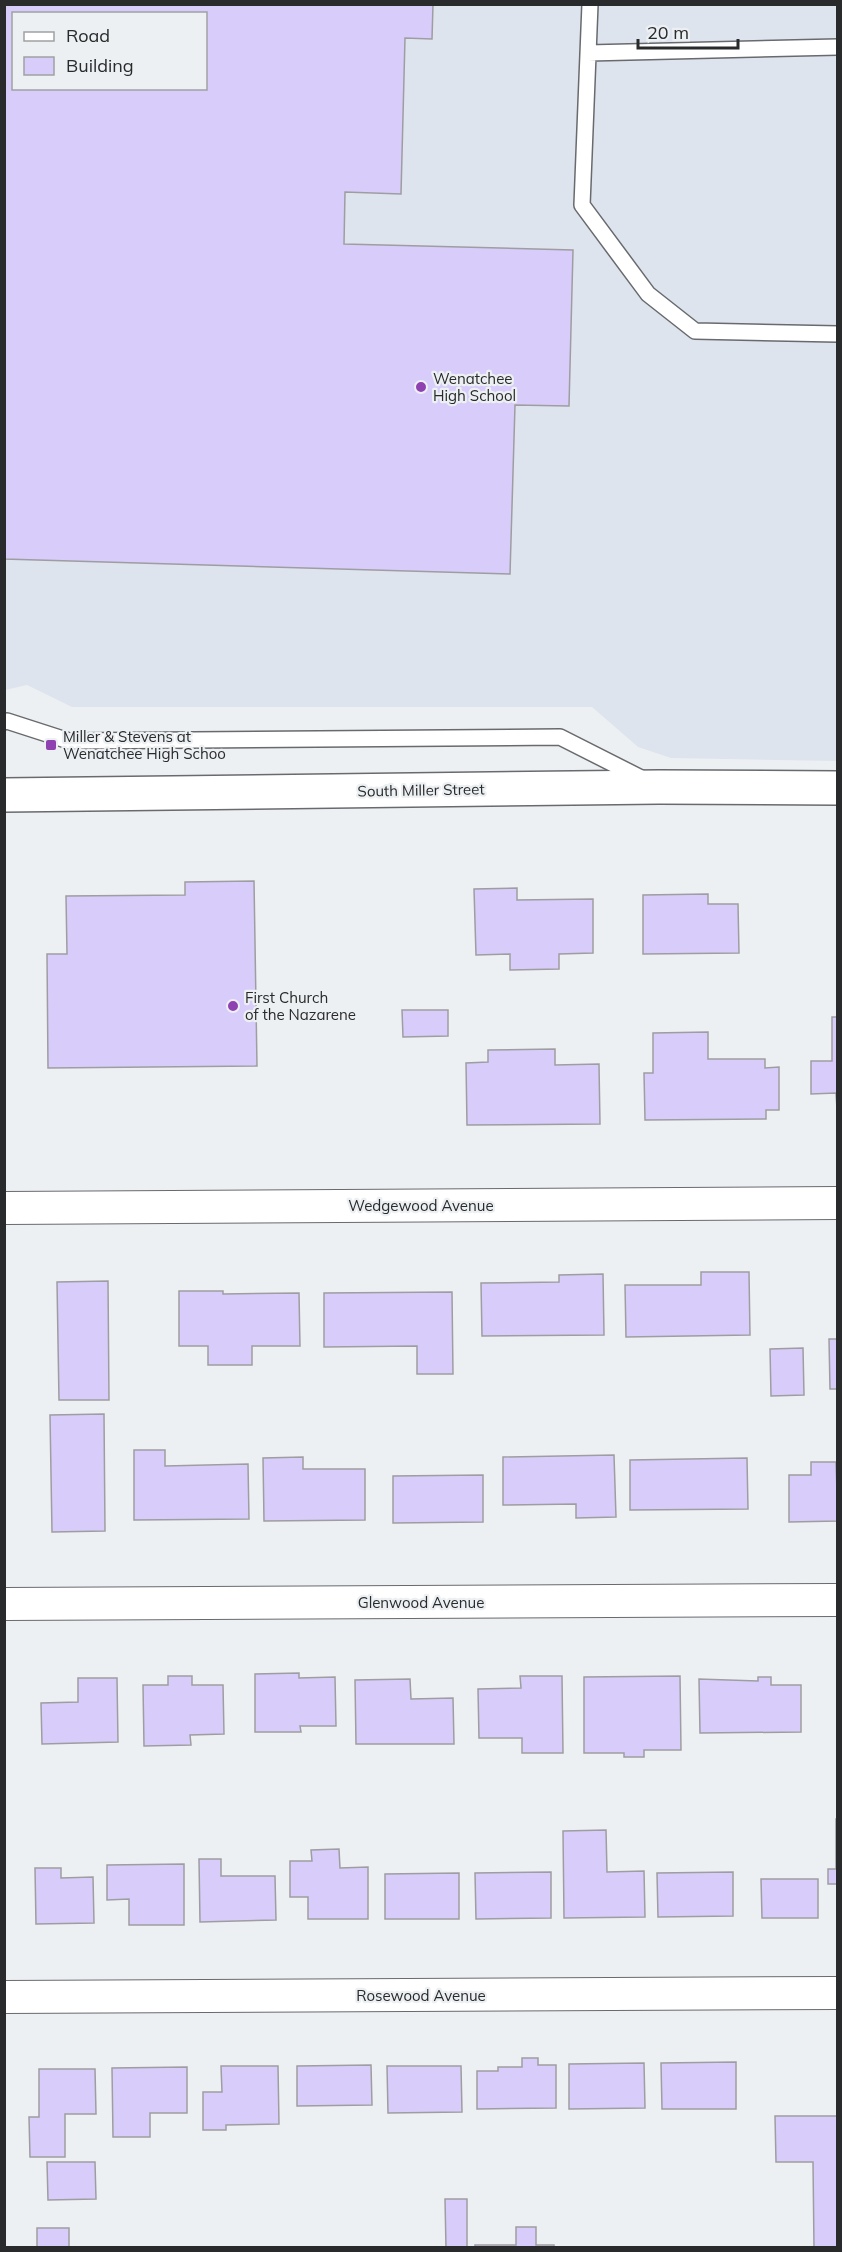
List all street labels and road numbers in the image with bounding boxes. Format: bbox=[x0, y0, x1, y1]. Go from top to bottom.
street label: South Miller Street bbox=[357, 779, 485, 801]
street label: Wedgewood Avenue bbox=[348, 1196, 494, 1215]
street label: Glenwood Avenue bbox=[358, 1593, 484, 1612]
street label: Rosewood Avenue bbox=[356, 1986, 486, 2005]

